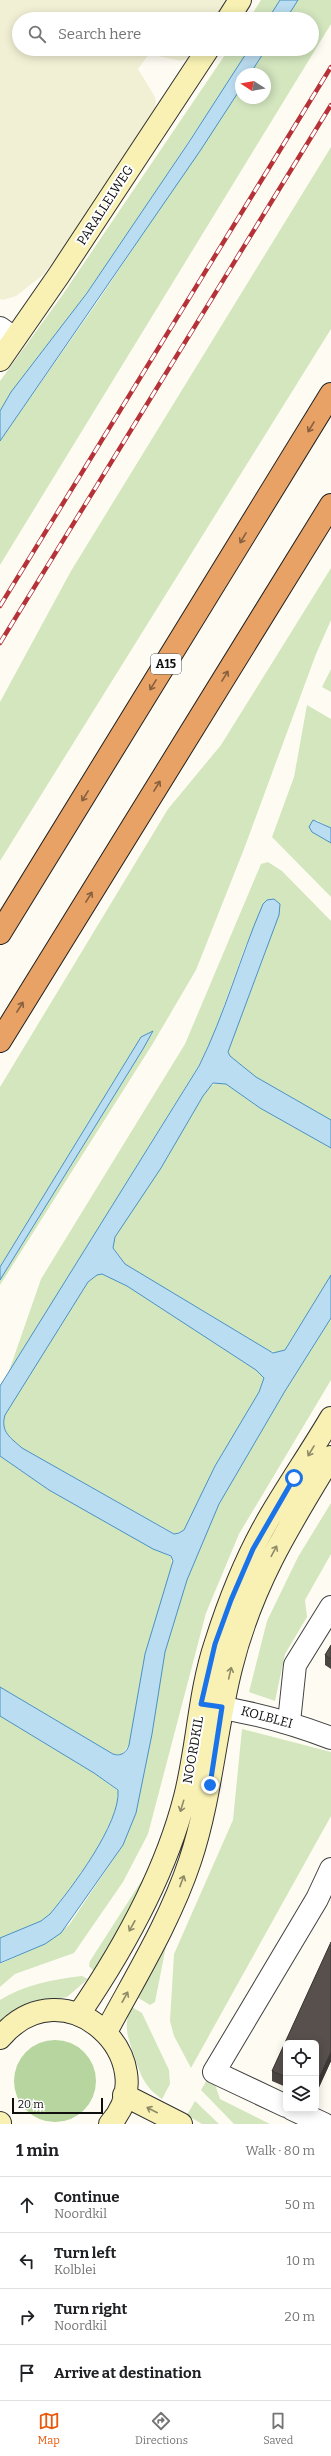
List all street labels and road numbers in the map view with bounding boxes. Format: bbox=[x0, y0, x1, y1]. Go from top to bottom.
street label: PARALLELWEG bbox=[74, 162, 137, 248]
road number: A15 bbox=[151, 654, 181, 674]
street label: KOLBLEI bbox=[239, 1703, 295, 1731]
street label: NOORDKIL bbox=[180, 1715, 206, 1785]

